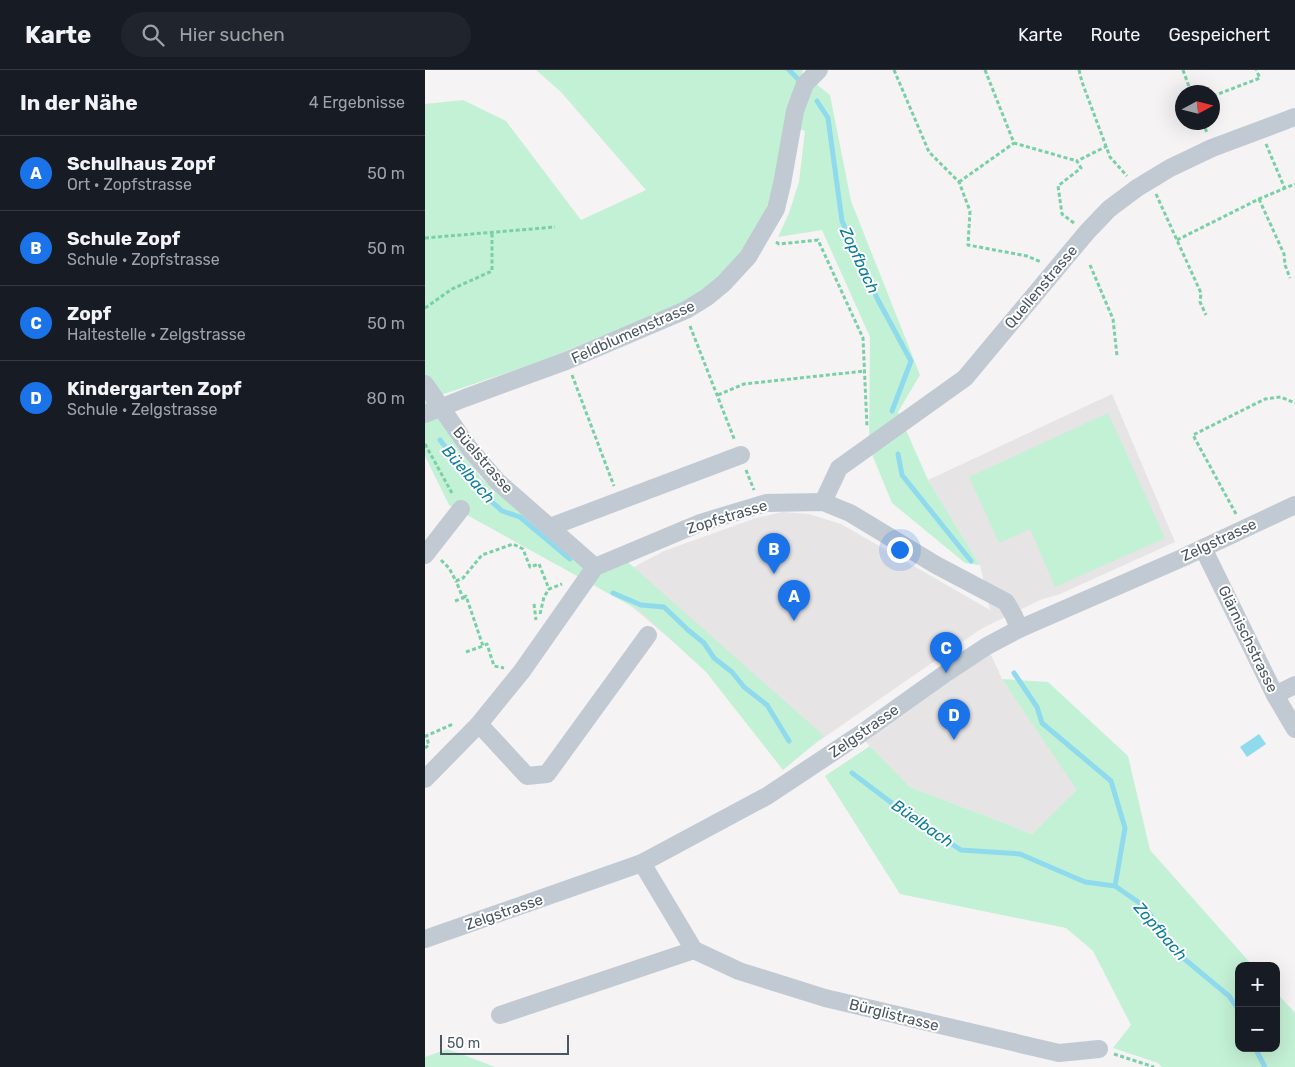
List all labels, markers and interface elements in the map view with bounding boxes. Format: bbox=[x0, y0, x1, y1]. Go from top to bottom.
search box bbox=[121, 12, 471, 57]
text: Karte bbox=[25, 21, 91, 49]
icon: search bbox=[139, 21, 167, 49]
text: Hier suchen bbox=[179, 23, 285, 46]
text: Karte bbox=[1018, 24, 1062, 46]
text: Route bbox=[1090, 24, 1140, 46]
text: Gespeichert bbox=[1168, 24, 1270, 46]
north arrow bbox=[1175, 85, 1220, 130]
text: In der Nähe bbox=[20, 90, 138, 115]
text: 4 Ergebnisse bbox=[309, 93, 405, 112]
text: Schulhaus Zopf bbox=[67, 152, 215, 175]
text: A bbox=[30, 164, 42, 183]
text: 50 m bbox=[367, 164, 405, 183]
text: Ort · Zopfstrasse bbox=[67, 175, 192, 194]
water label: Zopfbach bbox=[835, 223, 883, 297]
text: Schule Zopf bbox=[67, 227, 180, 250]
text: B bbox=[30, 239, 42, 258]
text: 50 m bbox=[367, 239, 405, 258]
street label: Quellenstrasse bbox=[1001, 242, 1081, 332]
text: Schule · Zopfstrasse bbox=[67, 250, 220, 269]
street label: Feldblumenstrasse bbox=[569, 297, 697, 367]
text: Zopf bbox=[67, 302, 111, 325]
text: C bbox=[30, 314, 42, 333]
text: 50 m bbox=[367, 314, 405, 333]
text: Haltestelle · Zelgstrasse bbox=[67, 325, 246, 344]
text: Kindergarten Zopf bbox=[67, 377, 242, 400]
text: D bbox=[30, 389, 42, 408]
text: 80 m bbox=[367, 389, 405, 408]
text: Schule · Zelgstrasse bbox=[67, 400, 217, 419]
street label: Büelstrasse bbox=[449, 423, 517, 497]
water label: Büelbach bbox=[438, 441, 499, 507]
street label: Zopfstrasse bbox=[685, 496, 769, 538]
street label: Zelgstrasse bbox=[1179, 515, 1259, 565]
pin: B bbox=[758, 533, 790, 574]
your location bbox=[887, 537, 913, 563]
pin: A bbox=[778, 580, 810, 621]
street label: Glärnischstrasse bbox=[1214, 583, 1282, 695]
pin: C bbox=[930, 632, 962, 673]
pin: D bbox=[938, 699, 970, 740]
street label: Zelgstrasse bbox=[826, 700, 902, 762]
water label: Büelbach bbox=[888, 795, 957, 851]
street label: Zelgstrasse bbox=[463, 890, 545, 934]
water label: Zopfbach bbox=[1129, 897, 1191, 964]
map controls bbox=[1235, 962, 1280, 1052]
button: + bbox=[1235, 962, 1280, 1007]
street label: Bürglistrasse bbox=[847, 995, 941, 1035]
button: − bbox=[1235, 1007, 1280, 1052]
scale bar bbox=[440, 1032, 569, 1055]
text: 50 m bbox=[447, 1035, 480, 1052]

